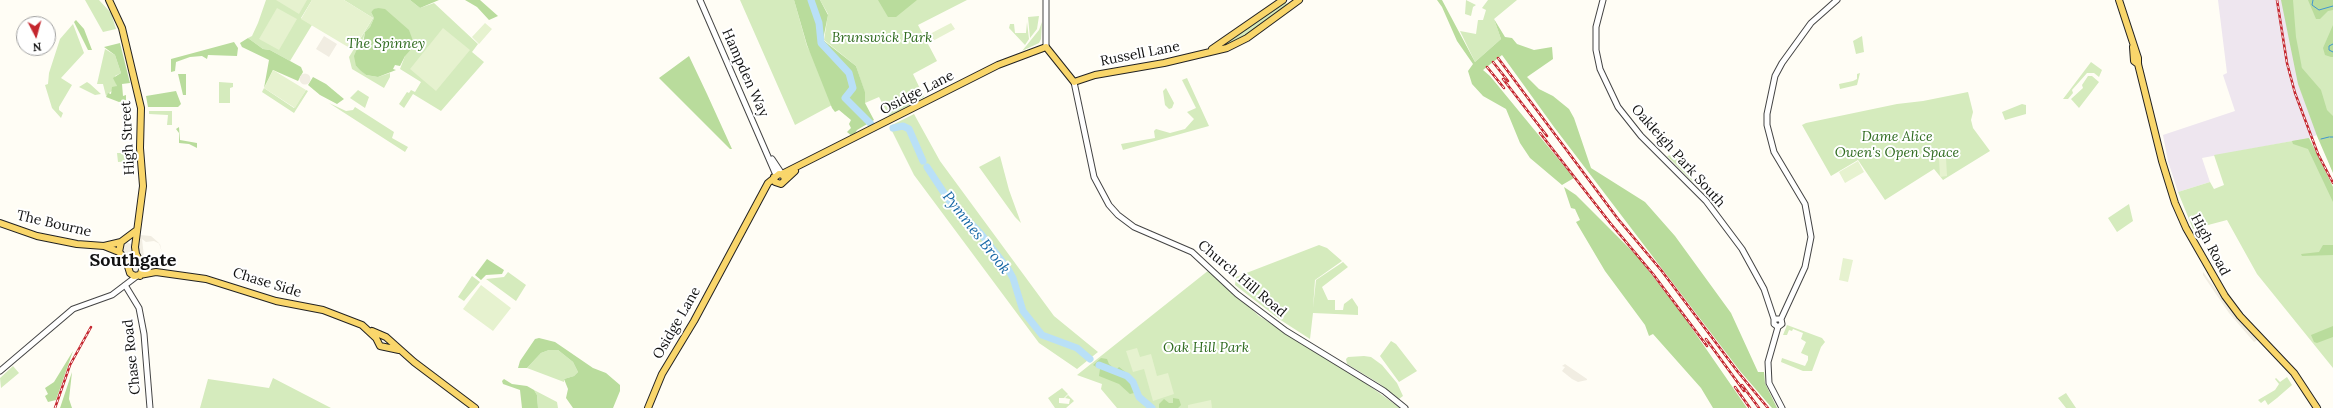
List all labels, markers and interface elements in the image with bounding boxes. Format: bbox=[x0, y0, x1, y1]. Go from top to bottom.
north arrow bbox=[16, 16, 56, 56]
street label: Hampden Way bbox=[718, 26, 772, 120]
park label: Brunswick Park bbox=[832, 30, 932, 46]
park label: The Spinney bbox=[347, 36, 425, 52]
street label: Russell Lane bbox=[1099, 38, 1181, 70]
text: N bbox=[32, 40, 42, 54]
street label: Osidge Lane bbox=[877, 67, 957, 119]
street label: High Street bbox=[118, 100, 138, 176]
street label: Oakleigh Park South bbox=[1627, 101, 1729, 211]
park label: Dame Alice Owen's Open Space bbox=[1835, 129, 1959, 162]
water label: Pymmes Brook bbox=[938, 188, 1014, 278]
street label: The Bourne bbox=[15, 207, 93, 241]
street label: High Road bbox=[2187, 211, 2233, 279]
street label: Church Hill Road bbox=[1194, 237, 1290, 321]
district label: Southgate bbox=[89, 250, 177, 272]
street label: Chase Side bbox=[231, 265, 303, 301]
street label: Osidge Lane bbox=[650, 284, 704, 362]
street label: Chase Road bbox=[120, 319, 144, 395]
park label: Oak Hill Park bbox=[1163, 340, 1249, 356]

